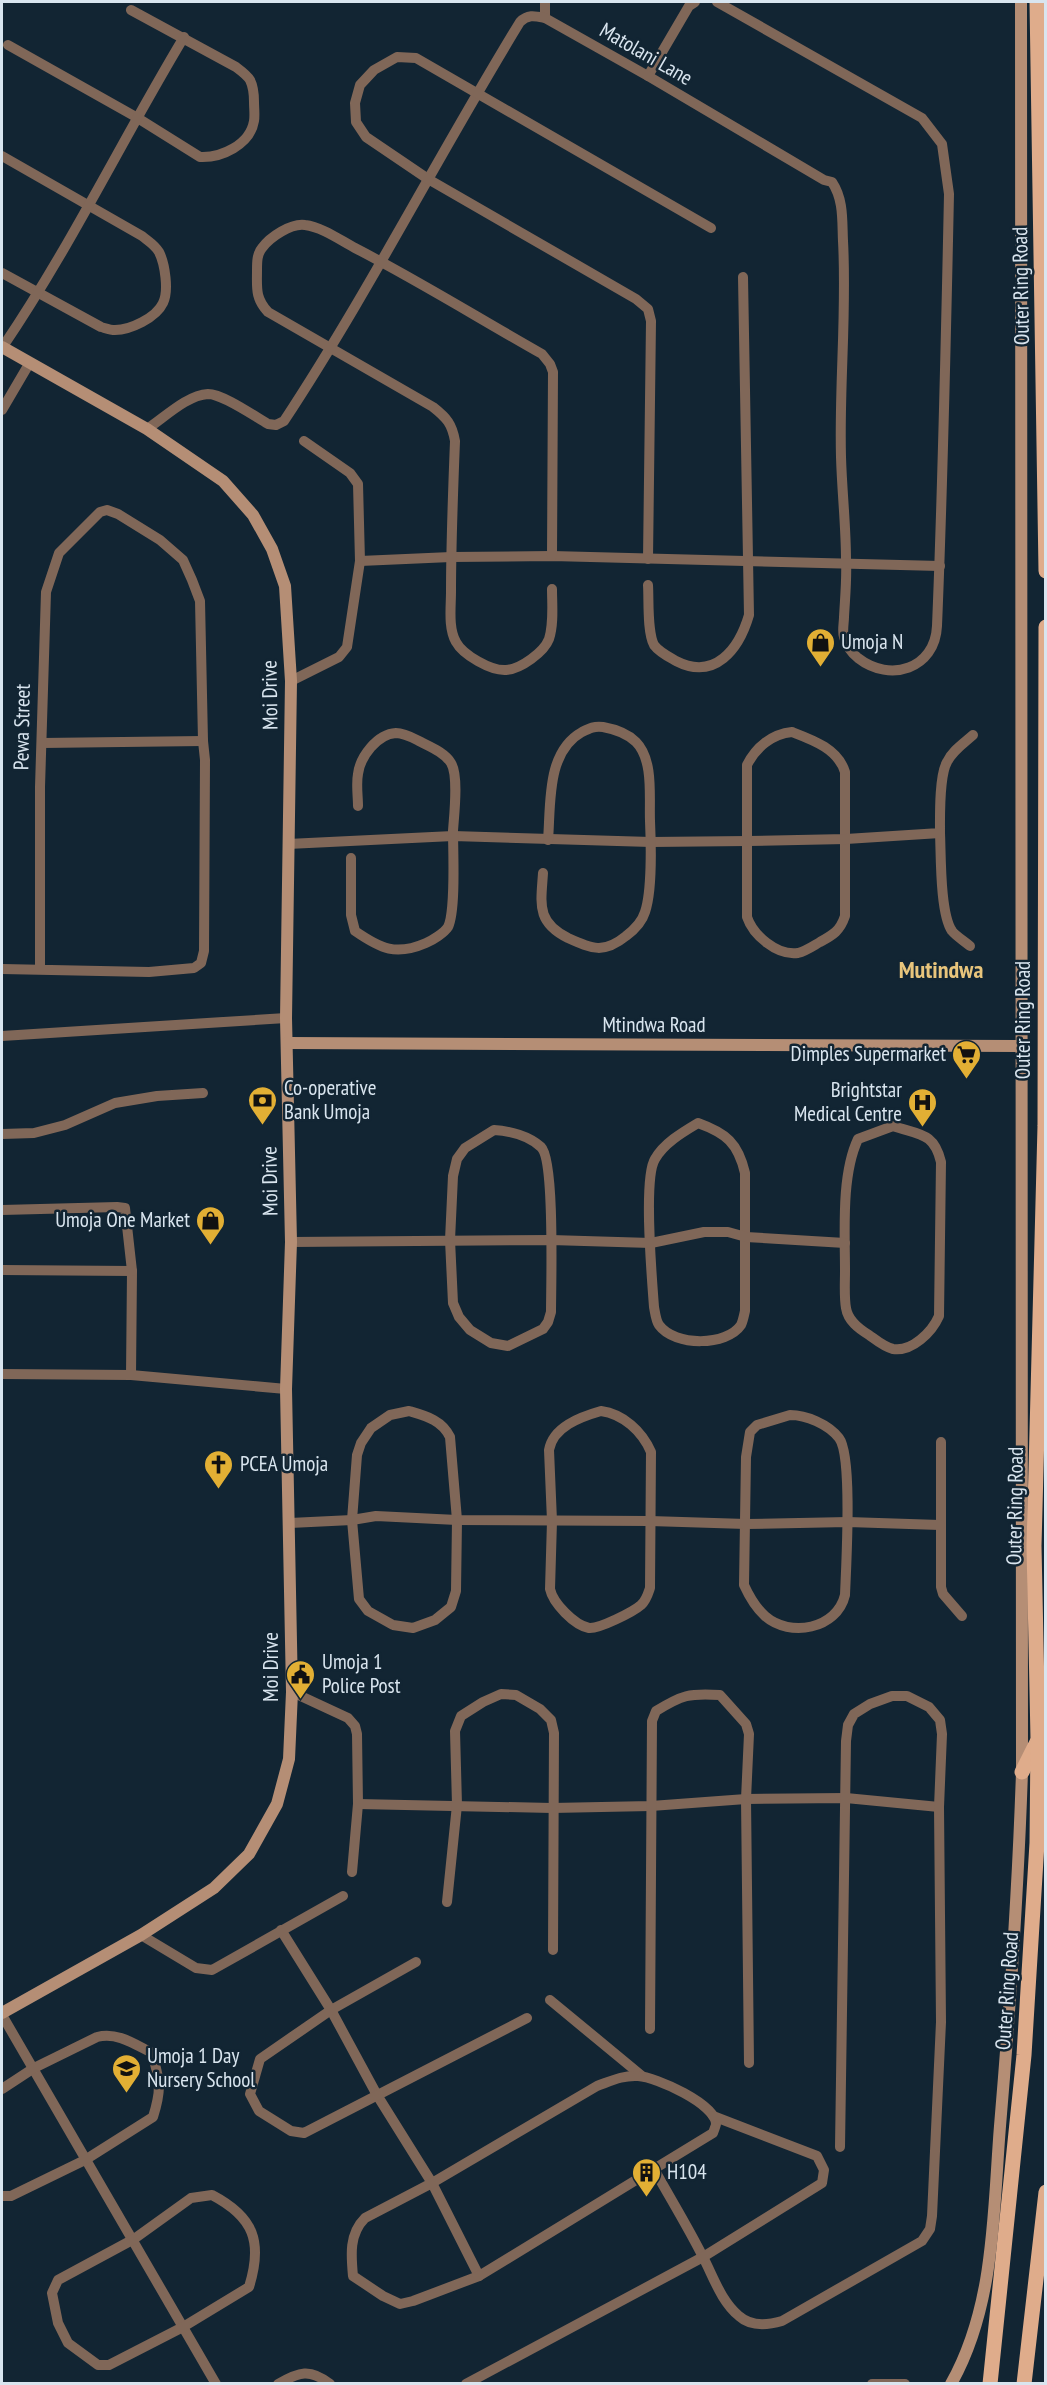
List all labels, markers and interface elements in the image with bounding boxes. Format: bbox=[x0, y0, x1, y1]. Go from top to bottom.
street label: Matolani Lane bbox=[595, 16, 697, 91]
street label: Outer Ring Road bbox=[1006, 227, 1035, 345]
shop icon: Umoja N bbox=[804, 626, 836, 668]
place label: Umoja N bbox=[841, 628, 903, 655]
street label: Moi Drive bbox=[255, 660, 284, 730]
street label: Pewa Street bbox=[7, 684, 36, 770]
district label: Mutindwa bbox=[899, 954, 983, 985]
street label: Outer Ring Road bbox=[1009, 961, 1036, 1079]
street label: Mtindwa Road bbox=[602, 1011, 706, 1038]
supermarket icon: Dimples Supermarket bbox=[951, 1038, 983, 1080]
place label: Dimples Supermarket bbox=[791, 1040, 946, 1067]
place label: Co-operative Bank Umoja bbox=[284, 1074, 376, 1125]
place label: Brightstar Medical Centre bbox=[794, 1076, 902, 1127]
bank icon: Co-operative Bank Umoja bbox=[247, 1084, 279, 1126]
hospital icon: Brightstar Medical Centre bbox=[907, 1086, 939, 1128]
street label: Moi Drive bbox=[255, 1146, 284, 1216]
shop icon: Umoja One Market bbox=[195, 1204, 227, 1246]
place label: Umoja One Market bbox=[55, 1206, 190, 1233]
street label: Outer Ring Road bbox=[1000, 1447, 1029, 1565]
church icon: PCEA Umoja bbox=[203, 1448, 235, 1490]
place label: PCEA Umoja bbox=[240, 1450, 328, 1477]
street label: Moi Drive bbox=[257, 1632, 284, 1702]
place label: Umoja 1 Police Post bbox=[322, 1648, 401, 1699]
public building icon: Umoja 1 Police Post bbox=[285, 1658, 317, 1700]
street label: Outer Ring Road bbox=[989, 1931, 1024, 2051]
place label: Umoja 1 Day Nursery School bbox=[147, 2042, 255, 2093]
school or university icon: Umoja 1 Day Nursery School bbox=[110, 2052, 142, 2094]
building icon: H104 bbox=[630, 2156, 662, 2198]
place label: H104 bbox=[667, 2158, 707, 2185]

